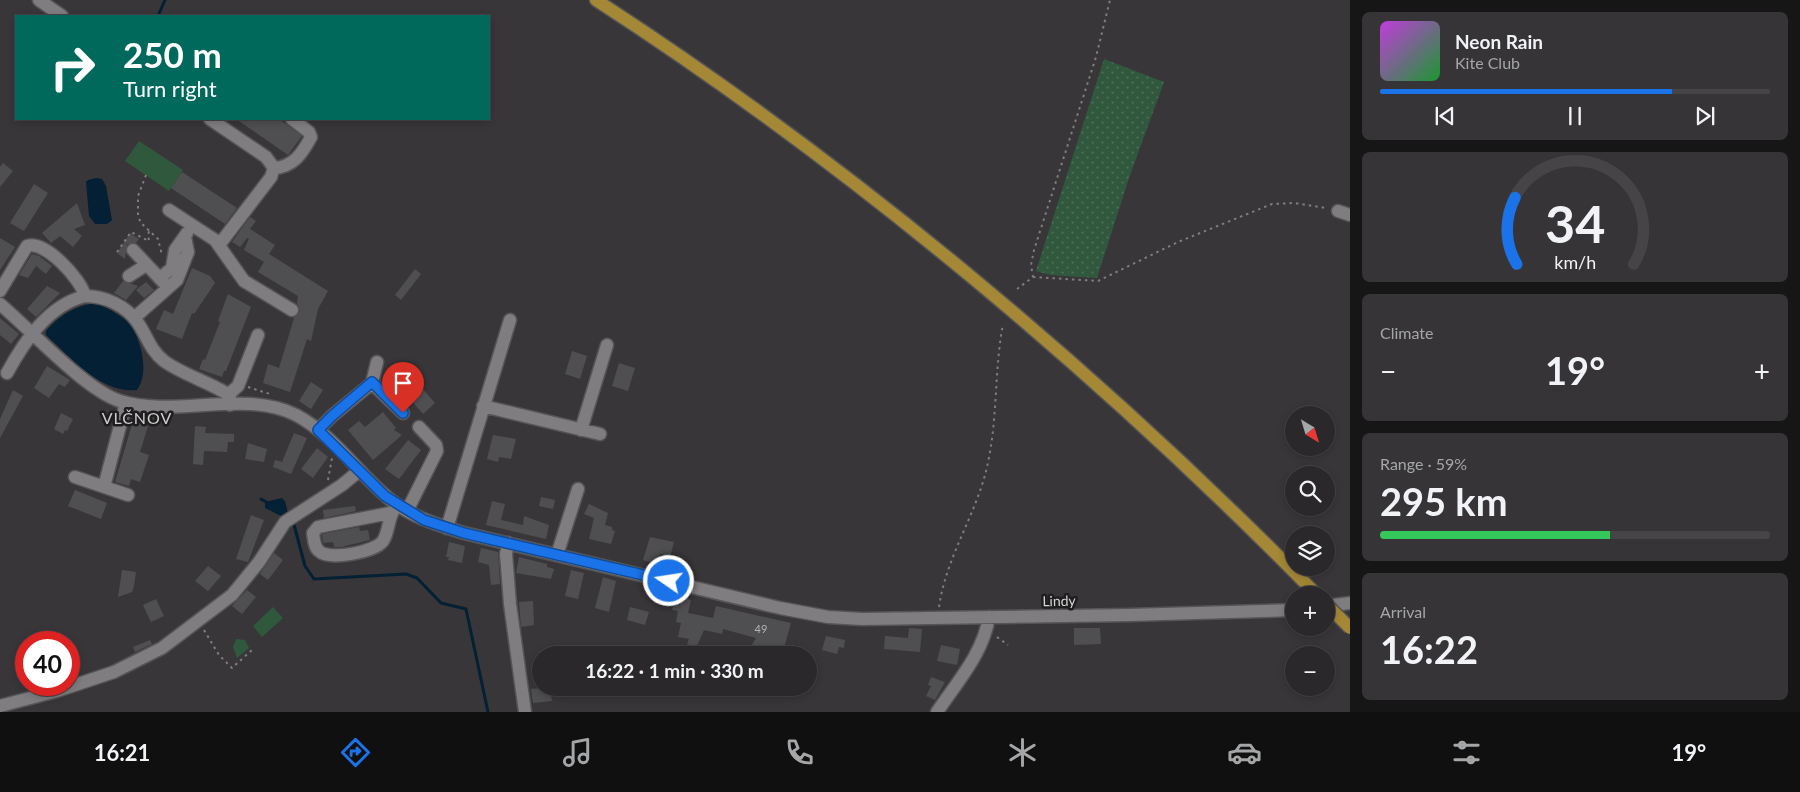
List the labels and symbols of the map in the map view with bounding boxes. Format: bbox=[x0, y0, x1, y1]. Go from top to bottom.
pin bbox=[382, 362, 424, 413]
north arrow bbox=[1285, 406, 1335, 456]
district label: VLČNOV bbox=[102, 408, 172, 427]
position arrow bbox=[642, 554, 694, 606]
street label: Lindy bbox=[1042, 592, 1077, 609]
house number: 49 bbox=[755, 622, 767, 635]
speed limit sign: 40 bbox=[15, 631, 80, 696]

